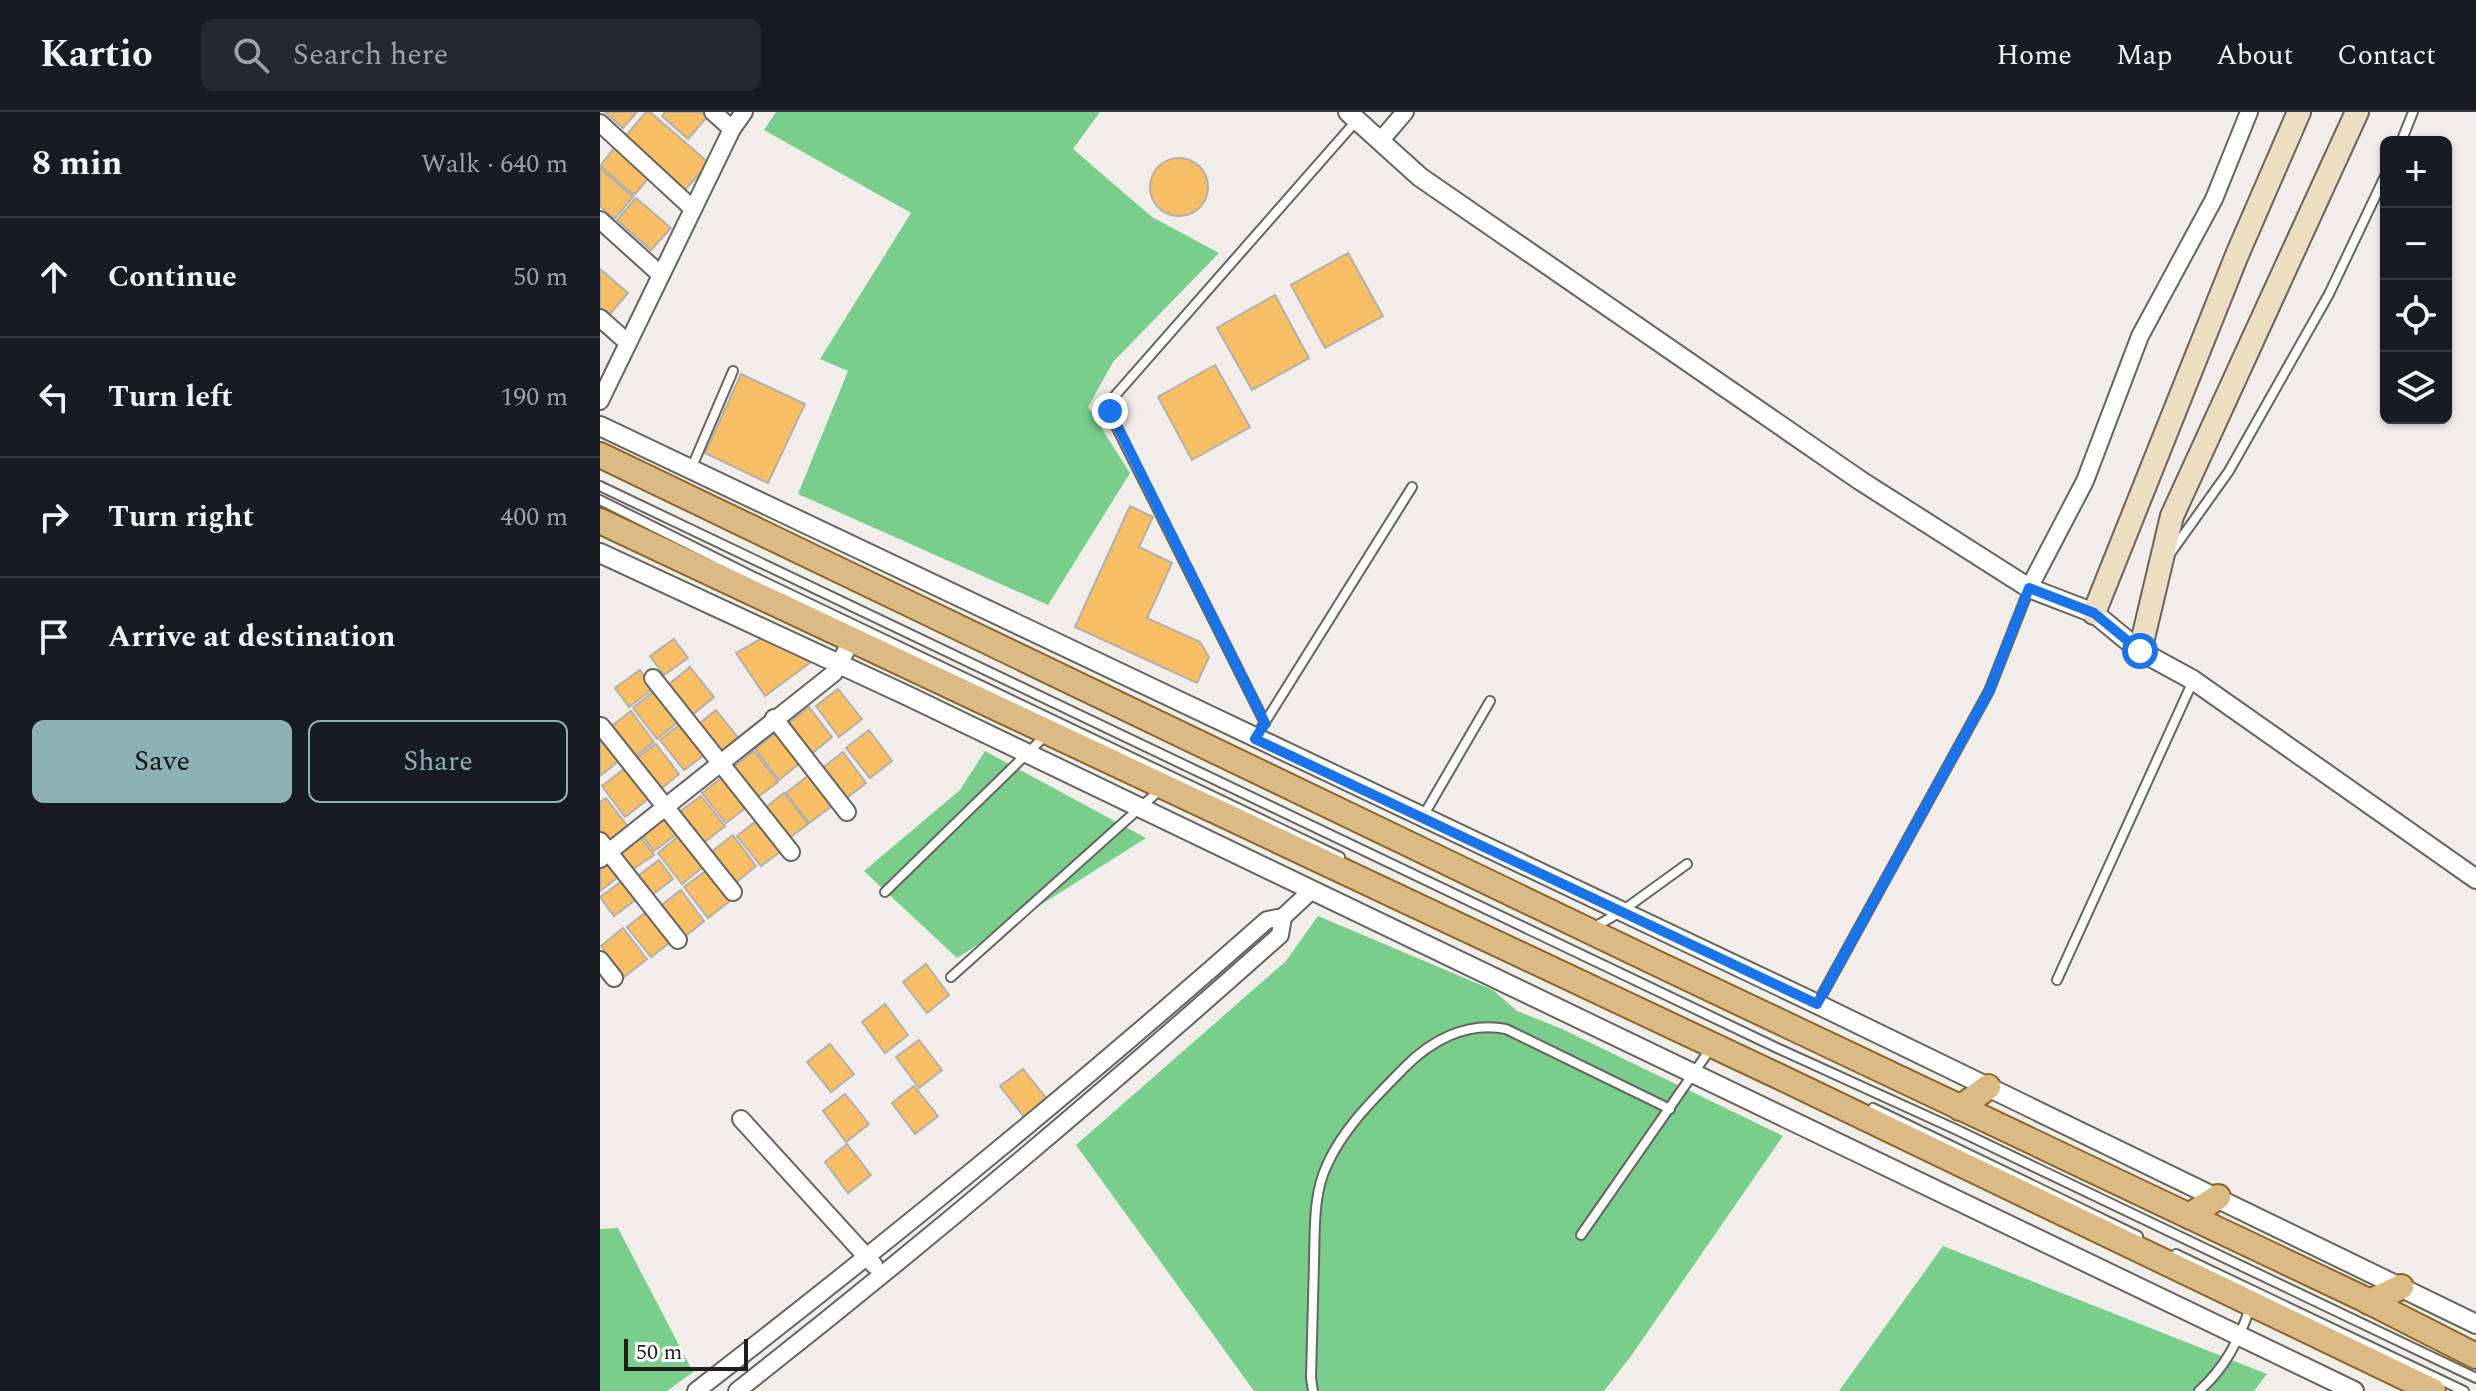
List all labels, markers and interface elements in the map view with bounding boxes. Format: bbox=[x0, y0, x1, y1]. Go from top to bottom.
search box bbox=[201, 19, 761, 91]
text: Kartio bbox=[40, 26, 153, 84]
text: Search here bbox=[293, 32, 448, 78]
icon: search bbox=[229, 33, 273, 77]
text: Home bbox=[1996, 34, 2072, 77]
text: Map bbox=[2116, 34, 2172, 77]
text: About bbox=[2216, 34, 2293, 77]
text: Contact bbox=[2337, 34, 2436, 77]
map controls bbox=[2380, 136, 2452, 424]
button: + bbox=[2380, 136, 2452, 208]
text: 8 min bbox=[32, 138, 122, 190]
text: Walk · 640 m bbox=[421, 144, 568, 184]
button: − bbox=[2380, 208, 2452, 280]
text: Continue bbox=[108, 254, 237, 300]
icon: ahead bbox=[32, 255, 76, 299]
text: 50 m bbox=[513, 257, 568, 297]
button: locate bbox=[2380, 280, 2452, 352]
button: layers bbox=[2380, 352, 2452, 424]
text: Turn left bbox=[108, 374, 233, 420]
icon: left bbox=[32, 375, 76, 419]
text: 190 m bbox=[500, 377, 568, 417]
route end bbox=[1092, 393, 1128, 429]
text: Turn right bbox=[108, 494, 254, 540]
icon: right bbox=[32, 495, 76, 539]
text: 400 m bbox=[500, 497, 568, 537]
text: Arrive at destination bbox=[108, 614, 395, 660]
icon: arrive bbox=[32, 615, 76, 659]
route start bbox=[2122, 633, 2158, 669]
button: Save bbox=[32, 720, 292, 803]
button: Share bbox=[308, 720, 568, 803]
scale bar bbox=[624, 1335, 748, 1371]
text: 50 m bbox=[636, 1336, 682, 1369]

